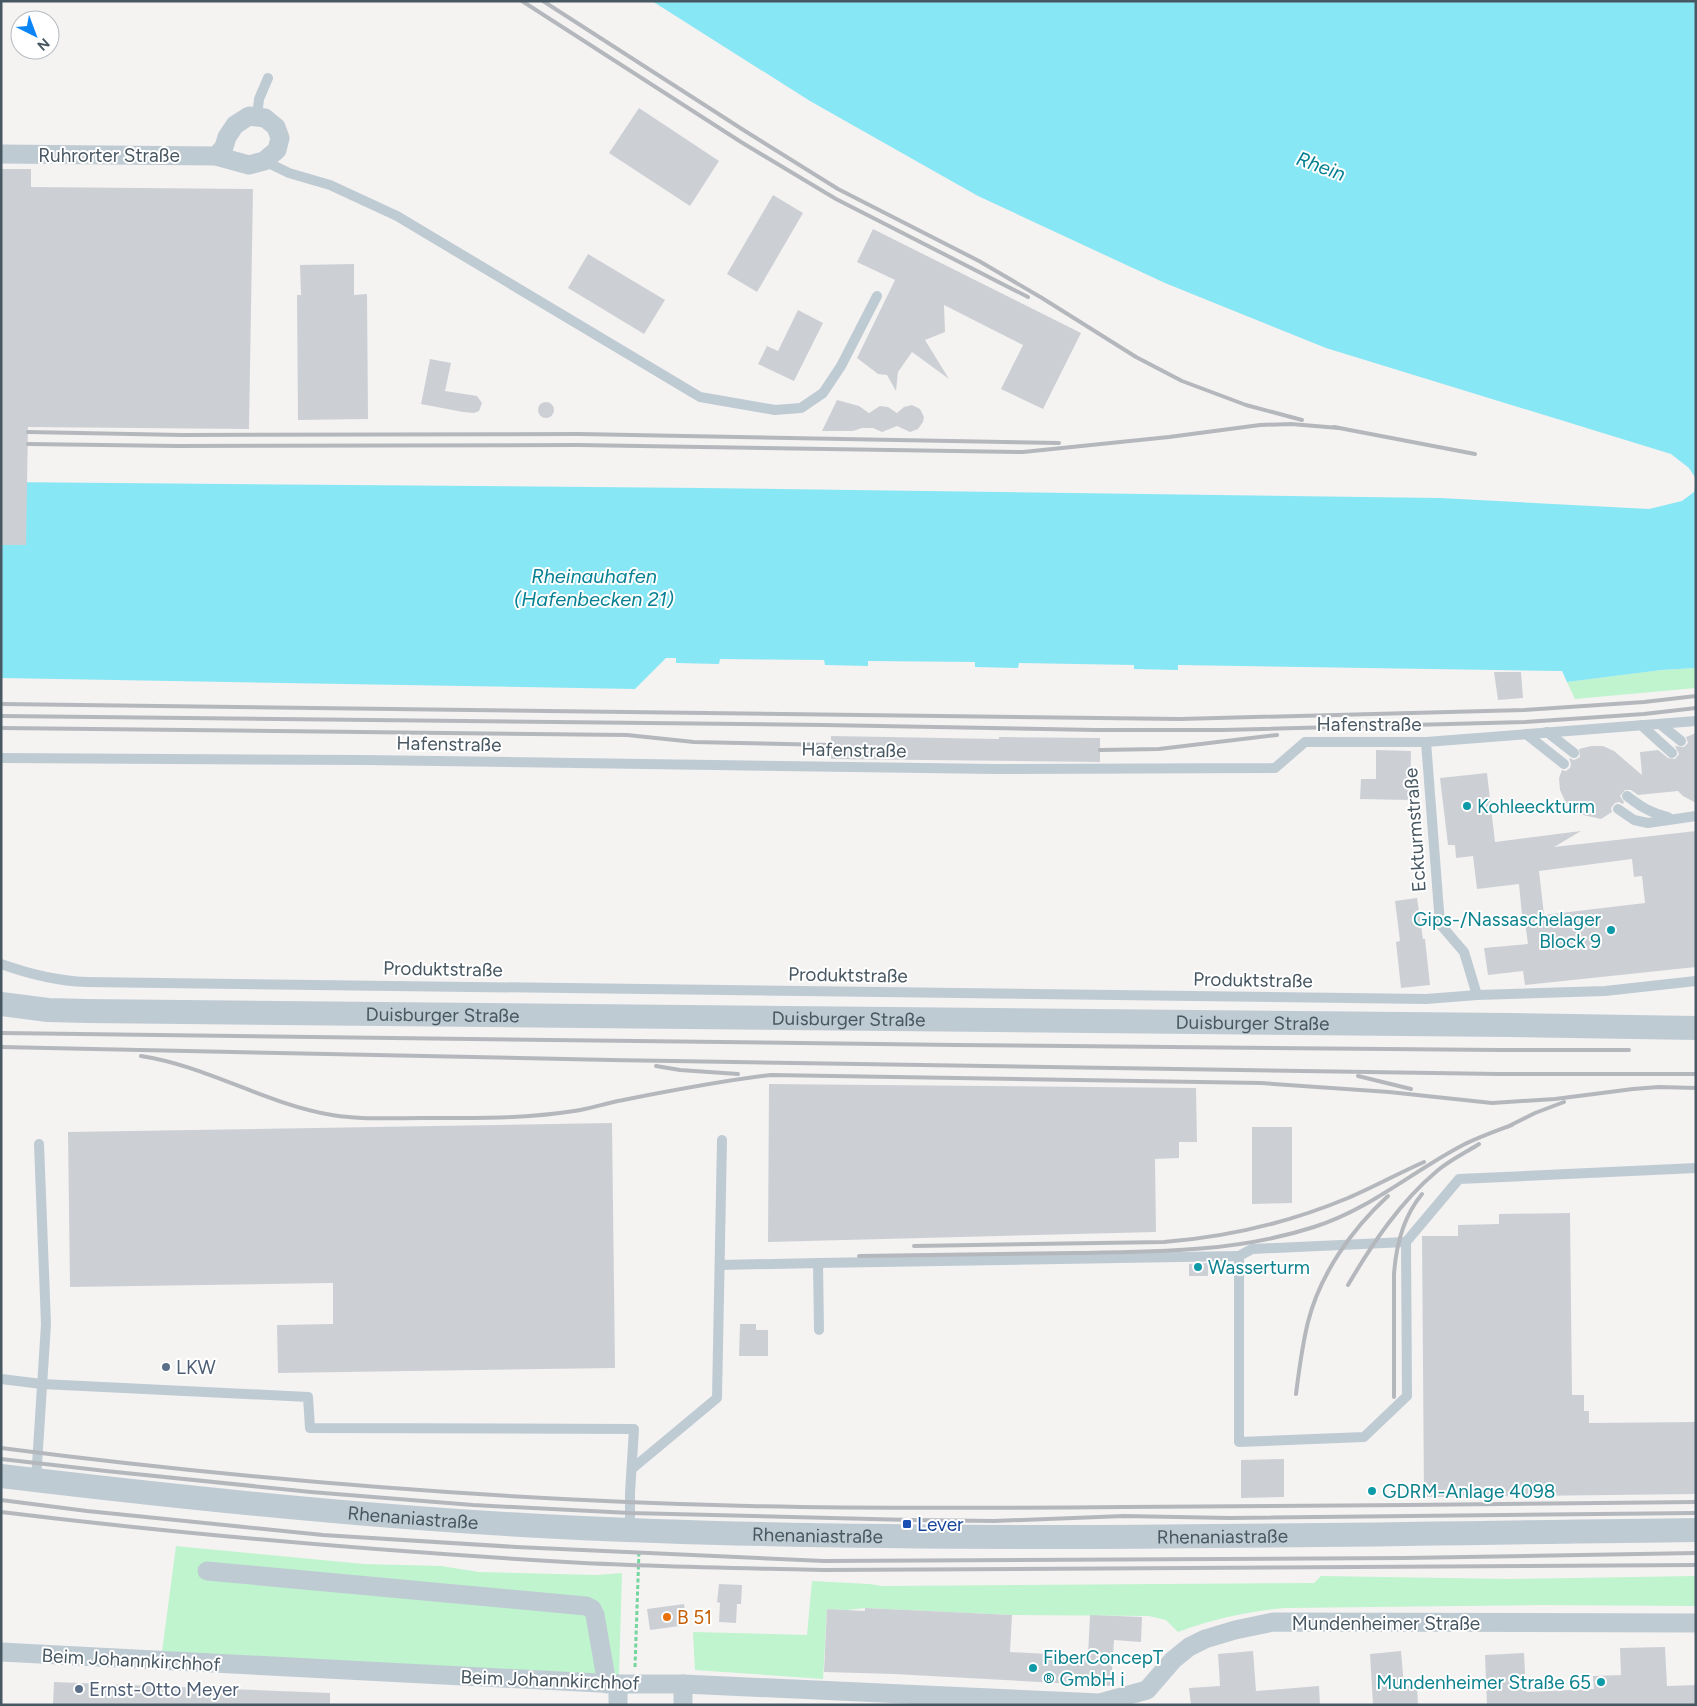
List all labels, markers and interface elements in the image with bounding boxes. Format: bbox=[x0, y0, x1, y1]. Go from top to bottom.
north arrow bbox=[10, 10, 60, 60]
text: N bbox=[34, 34, 53, 54]
street label: Ruhrorter Straße bbox=[38, 144, 180, 167]
water label: Rhein bbox=[1293, 146, 1349, 186]
water label: Rheinauhafen (Hafenbecken 21) bbox=[514, 564, 674, 611]
street label: Hafenstraße bbox=[1316, 713, 1422, 736]
street label: Hafenstraße bbox=[396, 732, 502, 756]
street label: Hafenstraße bbox=[801, 738, 907, 762]
street label: Eckturmstraße bbox=[1399, 767, 1431, 893]
place label: Kohleeckturm bbox=[1477, 795, 1595, 818]
marker: Kohleeckturm bbox=[1461, 800, 1473, 812]
place label: Gips-/Nassaschelager Block 9 bbox=[1413, 908, 1602, 953]
marker: Gips-/Nassaschelager Block 9 bbox=[1605, 924, 1617, 936]
street label: Produktstraße bbox=[383, 956, 503, 982]
street label: Produktstraße bbox=[788, 962, 908, 988]
street label: Produktstraße bbox=[1193, 967, 1313, 993]
street label: Duisburger Straße bbox=[366, 1002, 520, 1027]
street label: Duisburger Straße bbox=[771, 1006, 926, 1031]
street label: Duisburger Straße bbox=[1175, 1010, 1330, 1035]
place label: Wasserturm bbox=[1208, 1256, 1310, 1279]
marker: Wasserturm bbox=[1192, 1261, 1204, 1273]
place label: LKW bbox=[176, 1356, 216, 1379]
marker: LKW bbox=[160, 1361, 172, 1373]
place label: GDRM-Anlage 4098 bbox=[1382, 1480, 1555, 1503]
marker: GDRM-Anlage 4098 bbox=[1366, 1485, 1378, 1497]
street label: Rhenaniastraße bbox=[347, 1501, 479, 1534]
place label: Lever bbox=[917, 1513, 964, 1536]
marker: Lever bbox=[901, 1518, 913, 1530]
street label: Rhenaniastraße bbox=[752, 1522, 883, 1548]
street label: Rhenaniastraße bbox=[1157, 1524, 1288, 1548]
place label: B 51 bbox=[677, 1606, 712, 1629]
marker: B 51 bbox=[661, 1611, 673, 1623]
street label: Mundenheimer Straße bbox=[1292, 1612, 1480, 1635]
street label: Beim Johannkirchhof bbox=[41, 1644, 221, 1676]
place label: FiberConcepT ® GmbH i bbox=[1043, 1646, 1164, 1691]
marker: FiberConcepT ® GmbH i bbox=[1027, 1662, 1039, 1674]
street label: Beim Johannkirchhof bbox=[460, 1665, 640, 1695]
place label: Mundenheimer Straße 65 bbox=[1376, 1671, 1591, 1694]
marker: Mundenheimer Straße 65 bbox=[1595, 1676, 1607, 1688]
place label: Ernst-Otto Meyer bbox=[89, 1678, 239, 1701]
marker: Ernst-Otto Meyer bbox=[73, 1683, 85, 1695]

